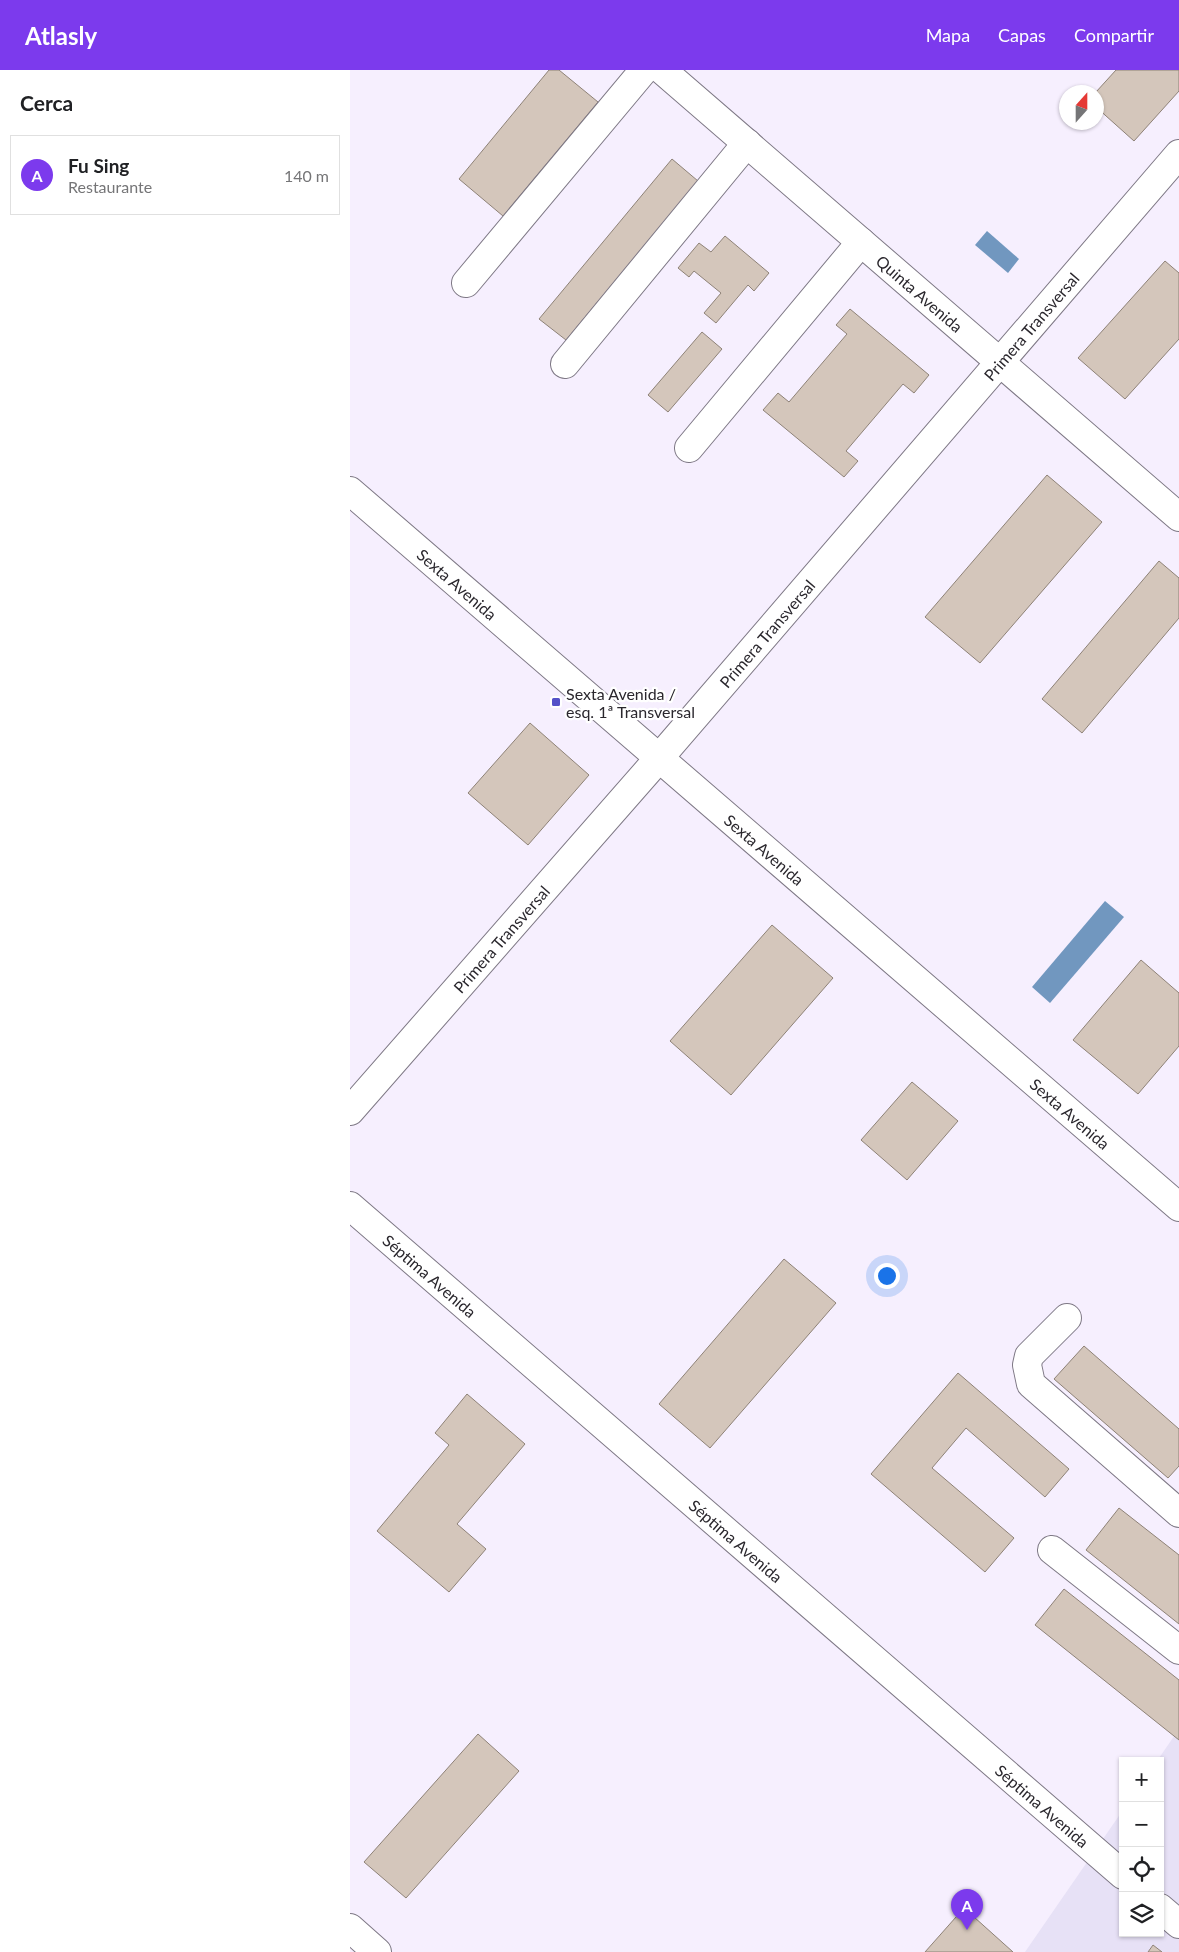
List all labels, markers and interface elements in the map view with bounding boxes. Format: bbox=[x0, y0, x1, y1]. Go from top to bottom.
text: Atlasly bbox=[25, 21, 97, 50]
text: Mapa bbox=[926, 24, 970, 46]
text: Capas bbox=[998, 24, 1046, 46]
text: Compartir bbox=[1074, 24, 1154, 46]
north arrow bbox=[1059, 85, 1104, 130]
text: Cerca bbox=[20, 90, 73, 115]
text: Fu Sing bbox=[68, 154, 129, 177]
text: A bbox=[31, 166, 43, 185]
text: 140 m bbox=[284, 166, 329, 185]
text: Restaurante bbox=[68, 177, 152, 196]
street label: Quinta Avenida bbox=[873, 251, 967, 336]
street label: Primera Transversal bbox=[979, 268, 1082, 384]
street label: Sexta Avenida bbox=[414, 544, 501, 623]
street label: Primera Transversal bbox=[715, 575, 818, 691]
place label: Sexta Avenida / esq. 1ª Transversal bbox=[566, 684, 695, 721]
marker: Sexta Avenida / esq. 1ª Transversal bbox=[550, 696, 562, 708]
street label: Sexta Avenida bbox=[721, 810, 808, 889]
street label: Primera Transversal bbox=[449, 881, 553, 996]
street label: Sexta Avenida bbox=[1027, 1074, 1114, 1153]
street label: Séptima Avenida bbox=[380, 1230, 481, 1321]
your location bbox=[874, 1263, 900, 1289]
street label: Séptima Avenida bbox=[686, 1495, 787, 1586]
map controls bbox=[1119, 1757, 1164, 1937]
button: + bbox=[1119, 1757, 1164, 1802]
street label: Séptima Avenida bbox=[992, 1760, 1093, 1851]
button: − bbox=[1119, 1802, 1164, 1847]
button: locate bbox=[1119, 1847, 1164, 1892]
pin: A bbox=[951, 1889, 983, 1930]
button: layers bbox=[1119, 1892, 1164, 1937]

